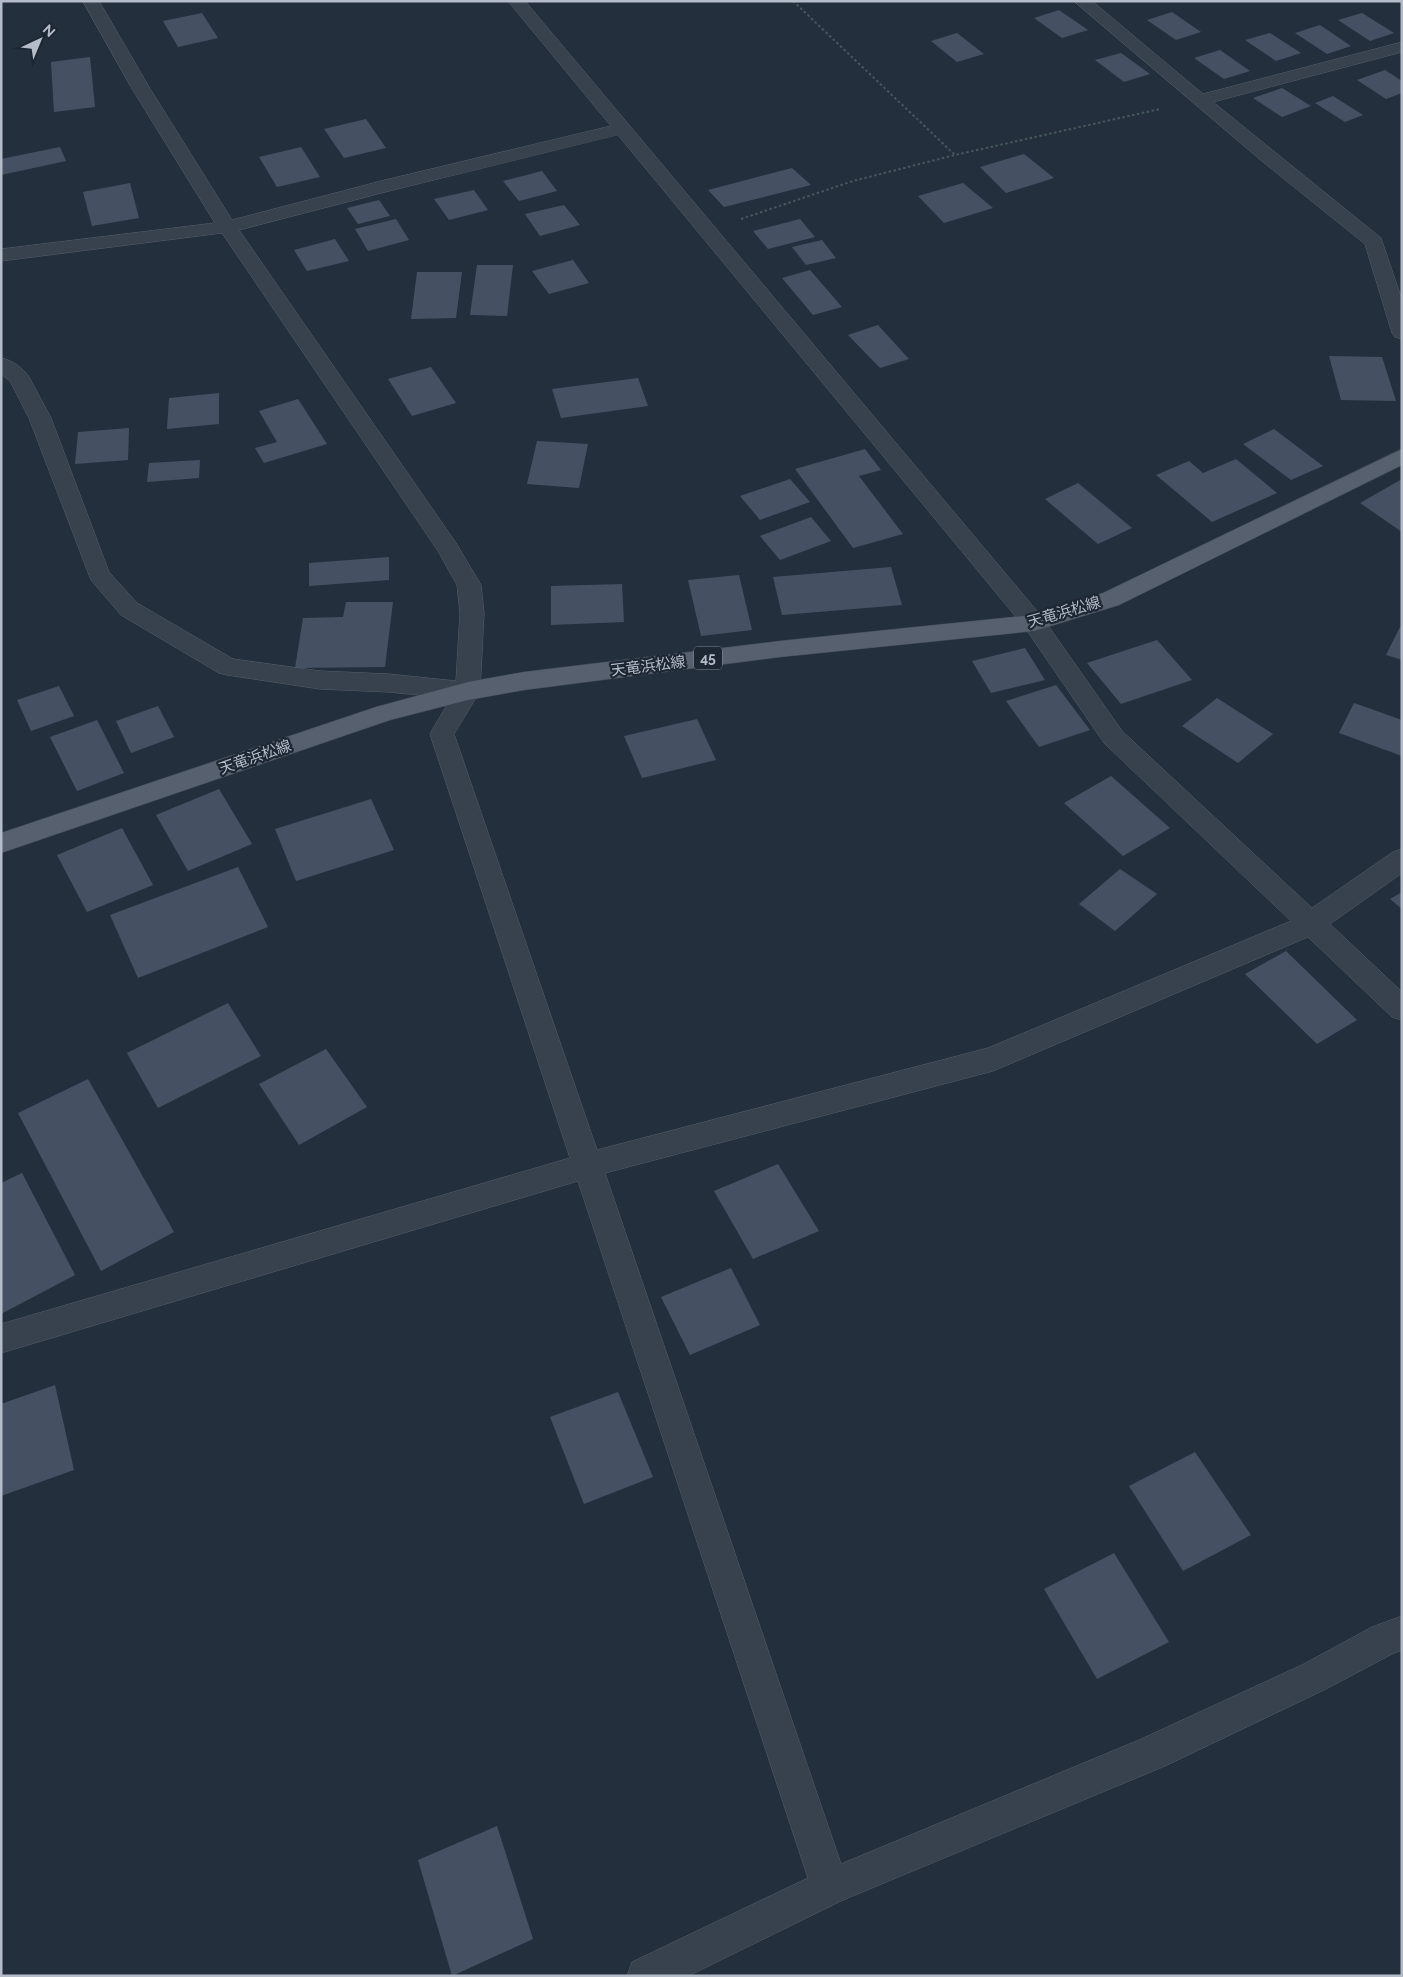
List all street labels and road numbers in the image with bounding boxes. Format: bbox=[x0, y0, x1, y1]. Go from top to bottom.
street label: 天竜浜松線 bbox=[1025, 593, 1103, 631]
road number: 45 bbox=[694, 646, 722, 670]
street label: 天竜浜松線 bbox=[610, 652, 686, 680]
street label: 天竜浜松線 bbox=[217, 736, 293, 778]

